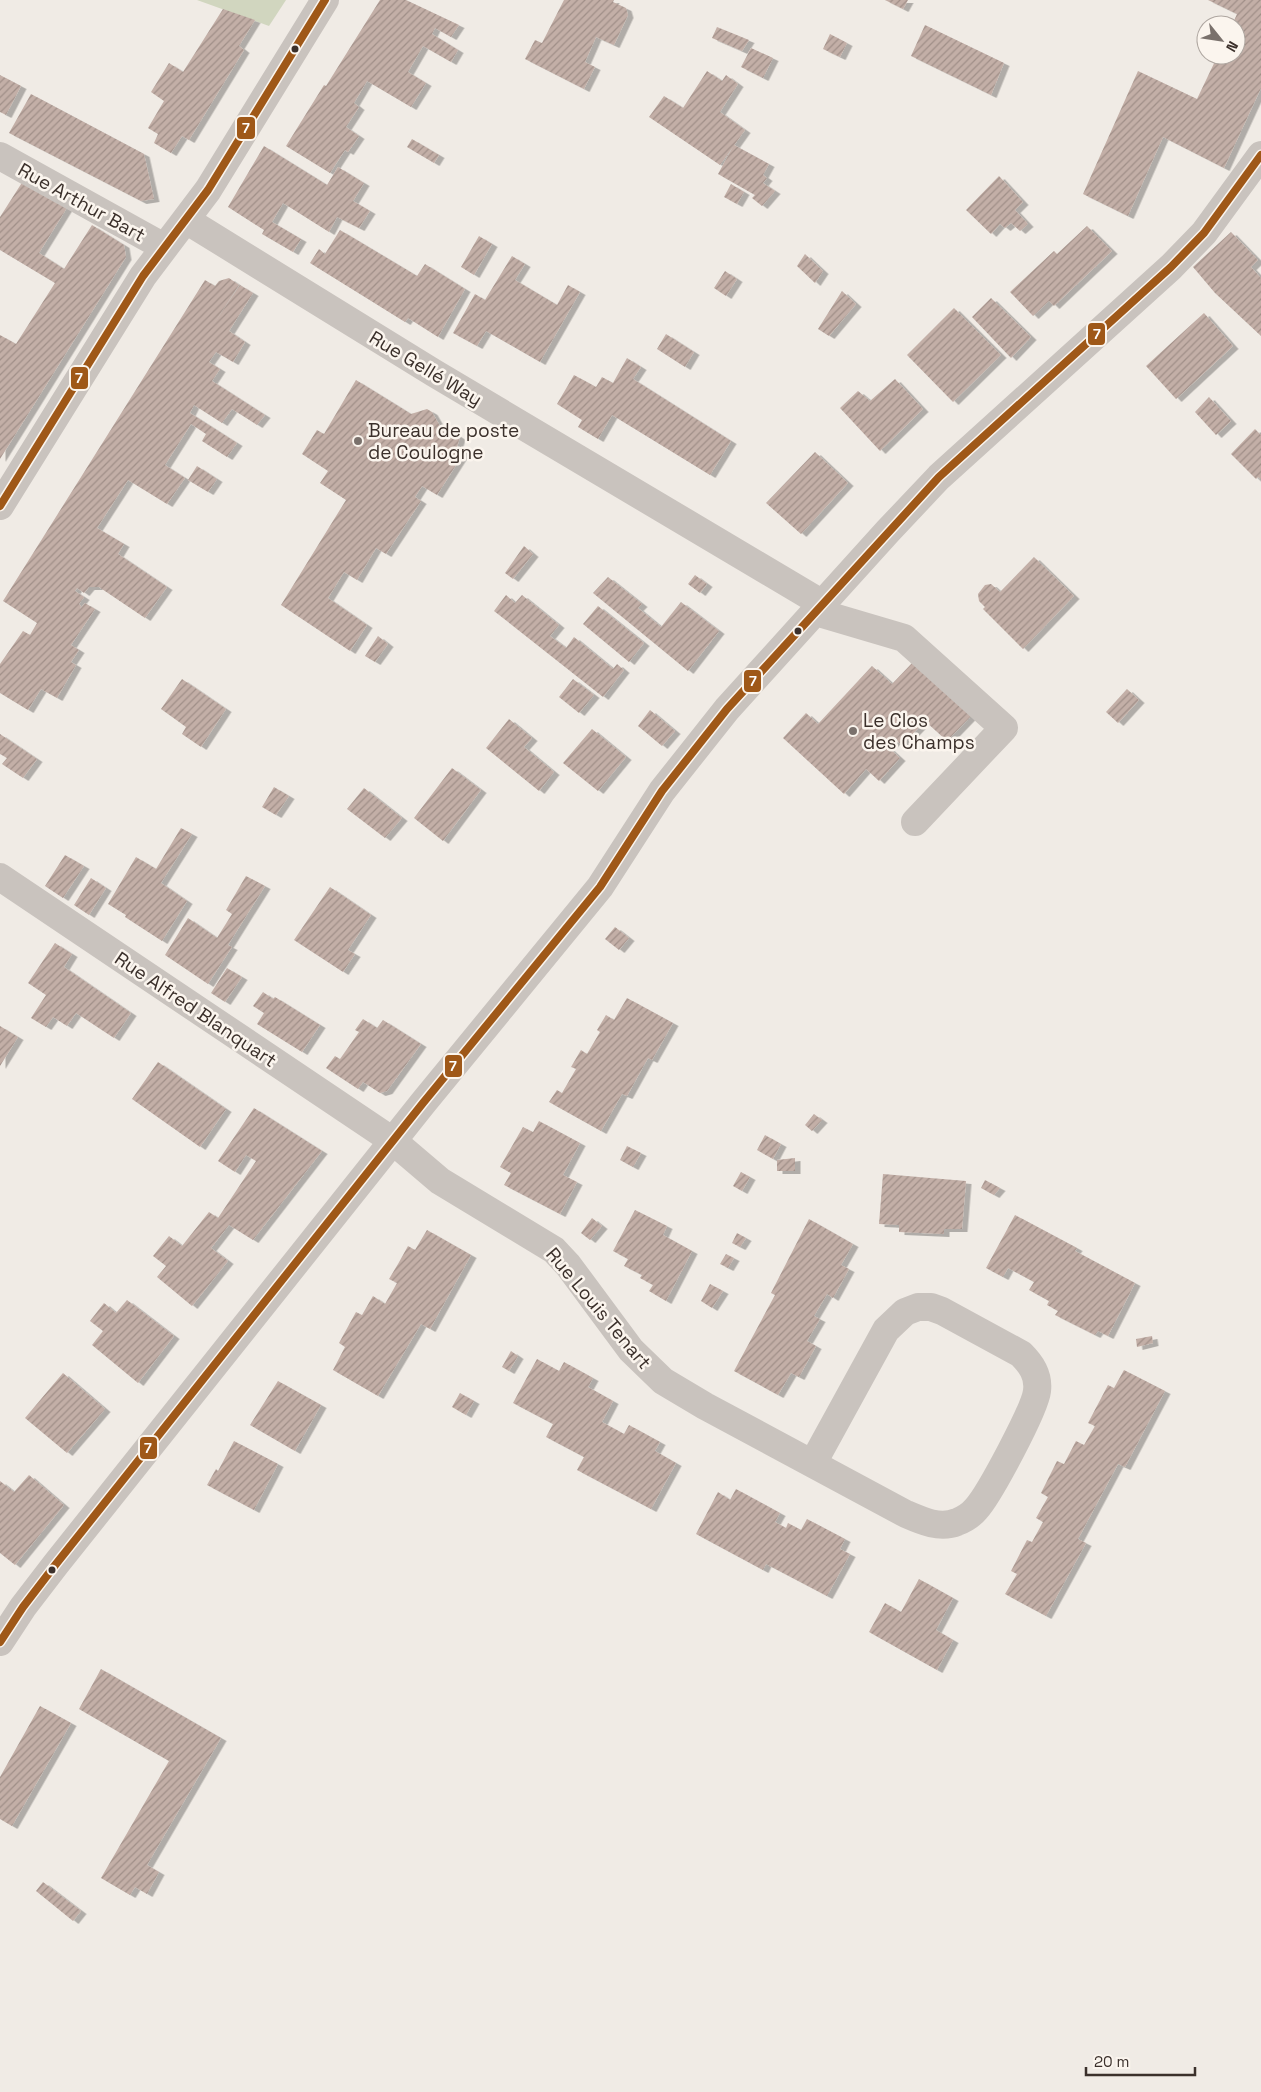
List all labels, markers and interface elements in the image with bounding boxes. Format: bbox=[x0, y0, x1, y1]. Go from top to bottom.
north arrow bbox=[1196, 15, 1246, 65]
text: N bbox=[1222, 38, 1242, 55]
unlabelled marker bbox=[290, 44, 300, 54]
line badge: 7 bbox=[236, 116, 256, 140]
text: 7 bbox=[242, 119, 250, 137]
street label: Rue Arthur Bart bbox=[14, 157, 150, 248]
line badge: 7 bbox=[1087, 322, 1106, 346]
street label: Rue Gellé Way bbox=[365, 325, 487, 412]
text: 7 bbox=[1093, 325, 1101, 343]
line badge: 7 bbox=[70, 366, 89, 390]
text: 7 bbox=[75, 369, 83, 387]
place label: Bureau de poste de Coulogne bbox=[368, 418, 519, 465]
marker: Bureau de poste de Coulogne bbox=[352, 435, 364, 447]
unlabelled marker bbox=[793, 626, 803, 636]
line badge: 7 bbox=[743, 669, 762, 693]
text: 7 bbox=[749, 672, 757, 690]
place label: Le Clos des Champs bbox=[863, 708, 975, 755]
marker: Le Clos des Champs bbox=[847, 725, 859, 737]
street label: Rue Alfred Blanquart bbox=[110, 946, 282, 1073]
line badge: 7 bbox=[444, 1054, 463, 1078]
text: 7 bbox=[449, 1057, 457, 1075]
street label: Rue Louis Tenart bbox=[540, 1242, 657, 1374]
line badge: 7 bbox=[139, 1436, 158, 1460]
text: 7 bbox=[144, 1439, 152, 1457]
unlabelled marker bbox=[47, 1565, 57, 1575]
scale bar bbox=[1086, 2044, 1195, 2076]
text: 20 m bbox=[1094, 2052, 1129, 2071]

